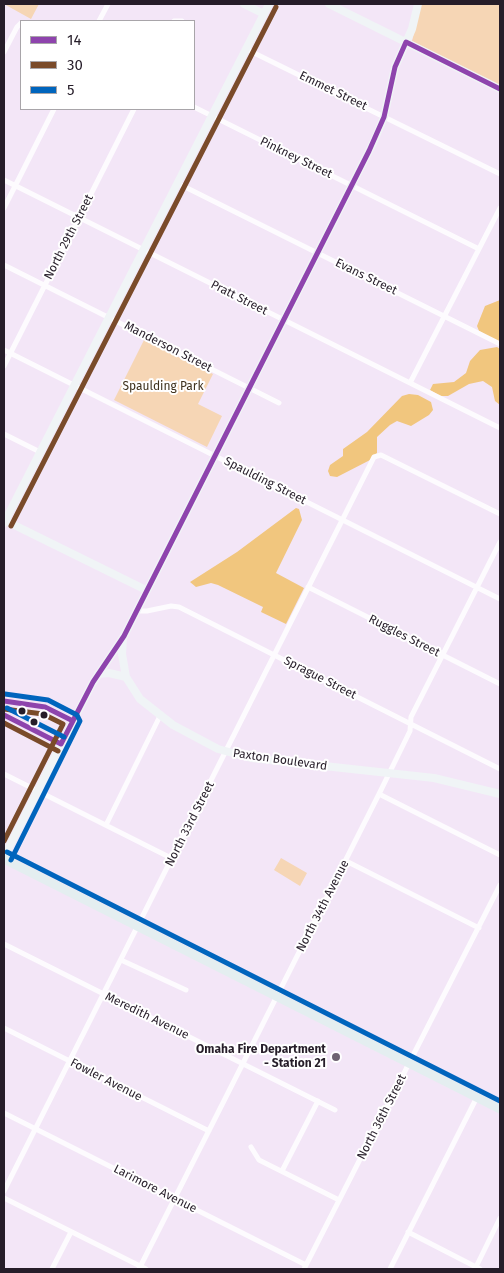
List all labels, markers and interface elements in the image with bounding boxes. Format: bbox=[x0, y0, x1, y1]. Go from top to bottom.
legend bbox=[20, 20, 195, 110]
text: 14 bbox=[67, 31, 81, 49]
text: 30 bbox=[67, 56, 83, 74]
street label: Emmet Street bbox=[297, 68, 369, 114]
text: 5 bbox=[67, 81, 75, 99]
street label: Pinkney Street bbox=[257, 134, 335, 182]
street label: North 29th Street bbox=[41, 192, 97, 282]
street label: Evans Street bbox=[333, 256, 399, 298]
street label: Pratt Street bbox=[208, 278, 270, 318]
street label: Manderson Street bbox=[122, 319, 214, 375]
park label: Spaulding Park bbox=[122, 380, 204, 394]
street label: Spaulding Street bbox=[222, 454, 308, 508]
street label: Ruggles Street bbox=[366, 612, 442, 660]
street label: Sprague Street bbox=[281, 654, 359, 702]
unlabelled marker bbox=[17, 706, 27, 716]
unlabelled marker bbox=[39, 710, 49, 720]
unlabelled marker bbox=[29, 717, 39, 727]
street label: Paxton Boulevard bbox=[232, 746, 328, 774]
street label: North 33rd Street bbox=[162, 779, 218, 869]
street label: North 34th Avenue bbox=[294, 858, 352, 954]
street label: Meredith Avenue bbox=[103, 989, 191, 1043]
place label: Omaha Fire Department - Station 21 bbox=[196, 1043, 326, 1071]
marker: Omaha Fire Department - Station 21 bbox=[330, 1051, 342, 1063]
street label: Fowler Avenue bbox=[68, 1056, 144, 1104]
street label: North 36th Street bbox=[354, 1072, 410, 1162]
street label: Larimore Avenue bbox=[111, 1162, 199, 1216]

